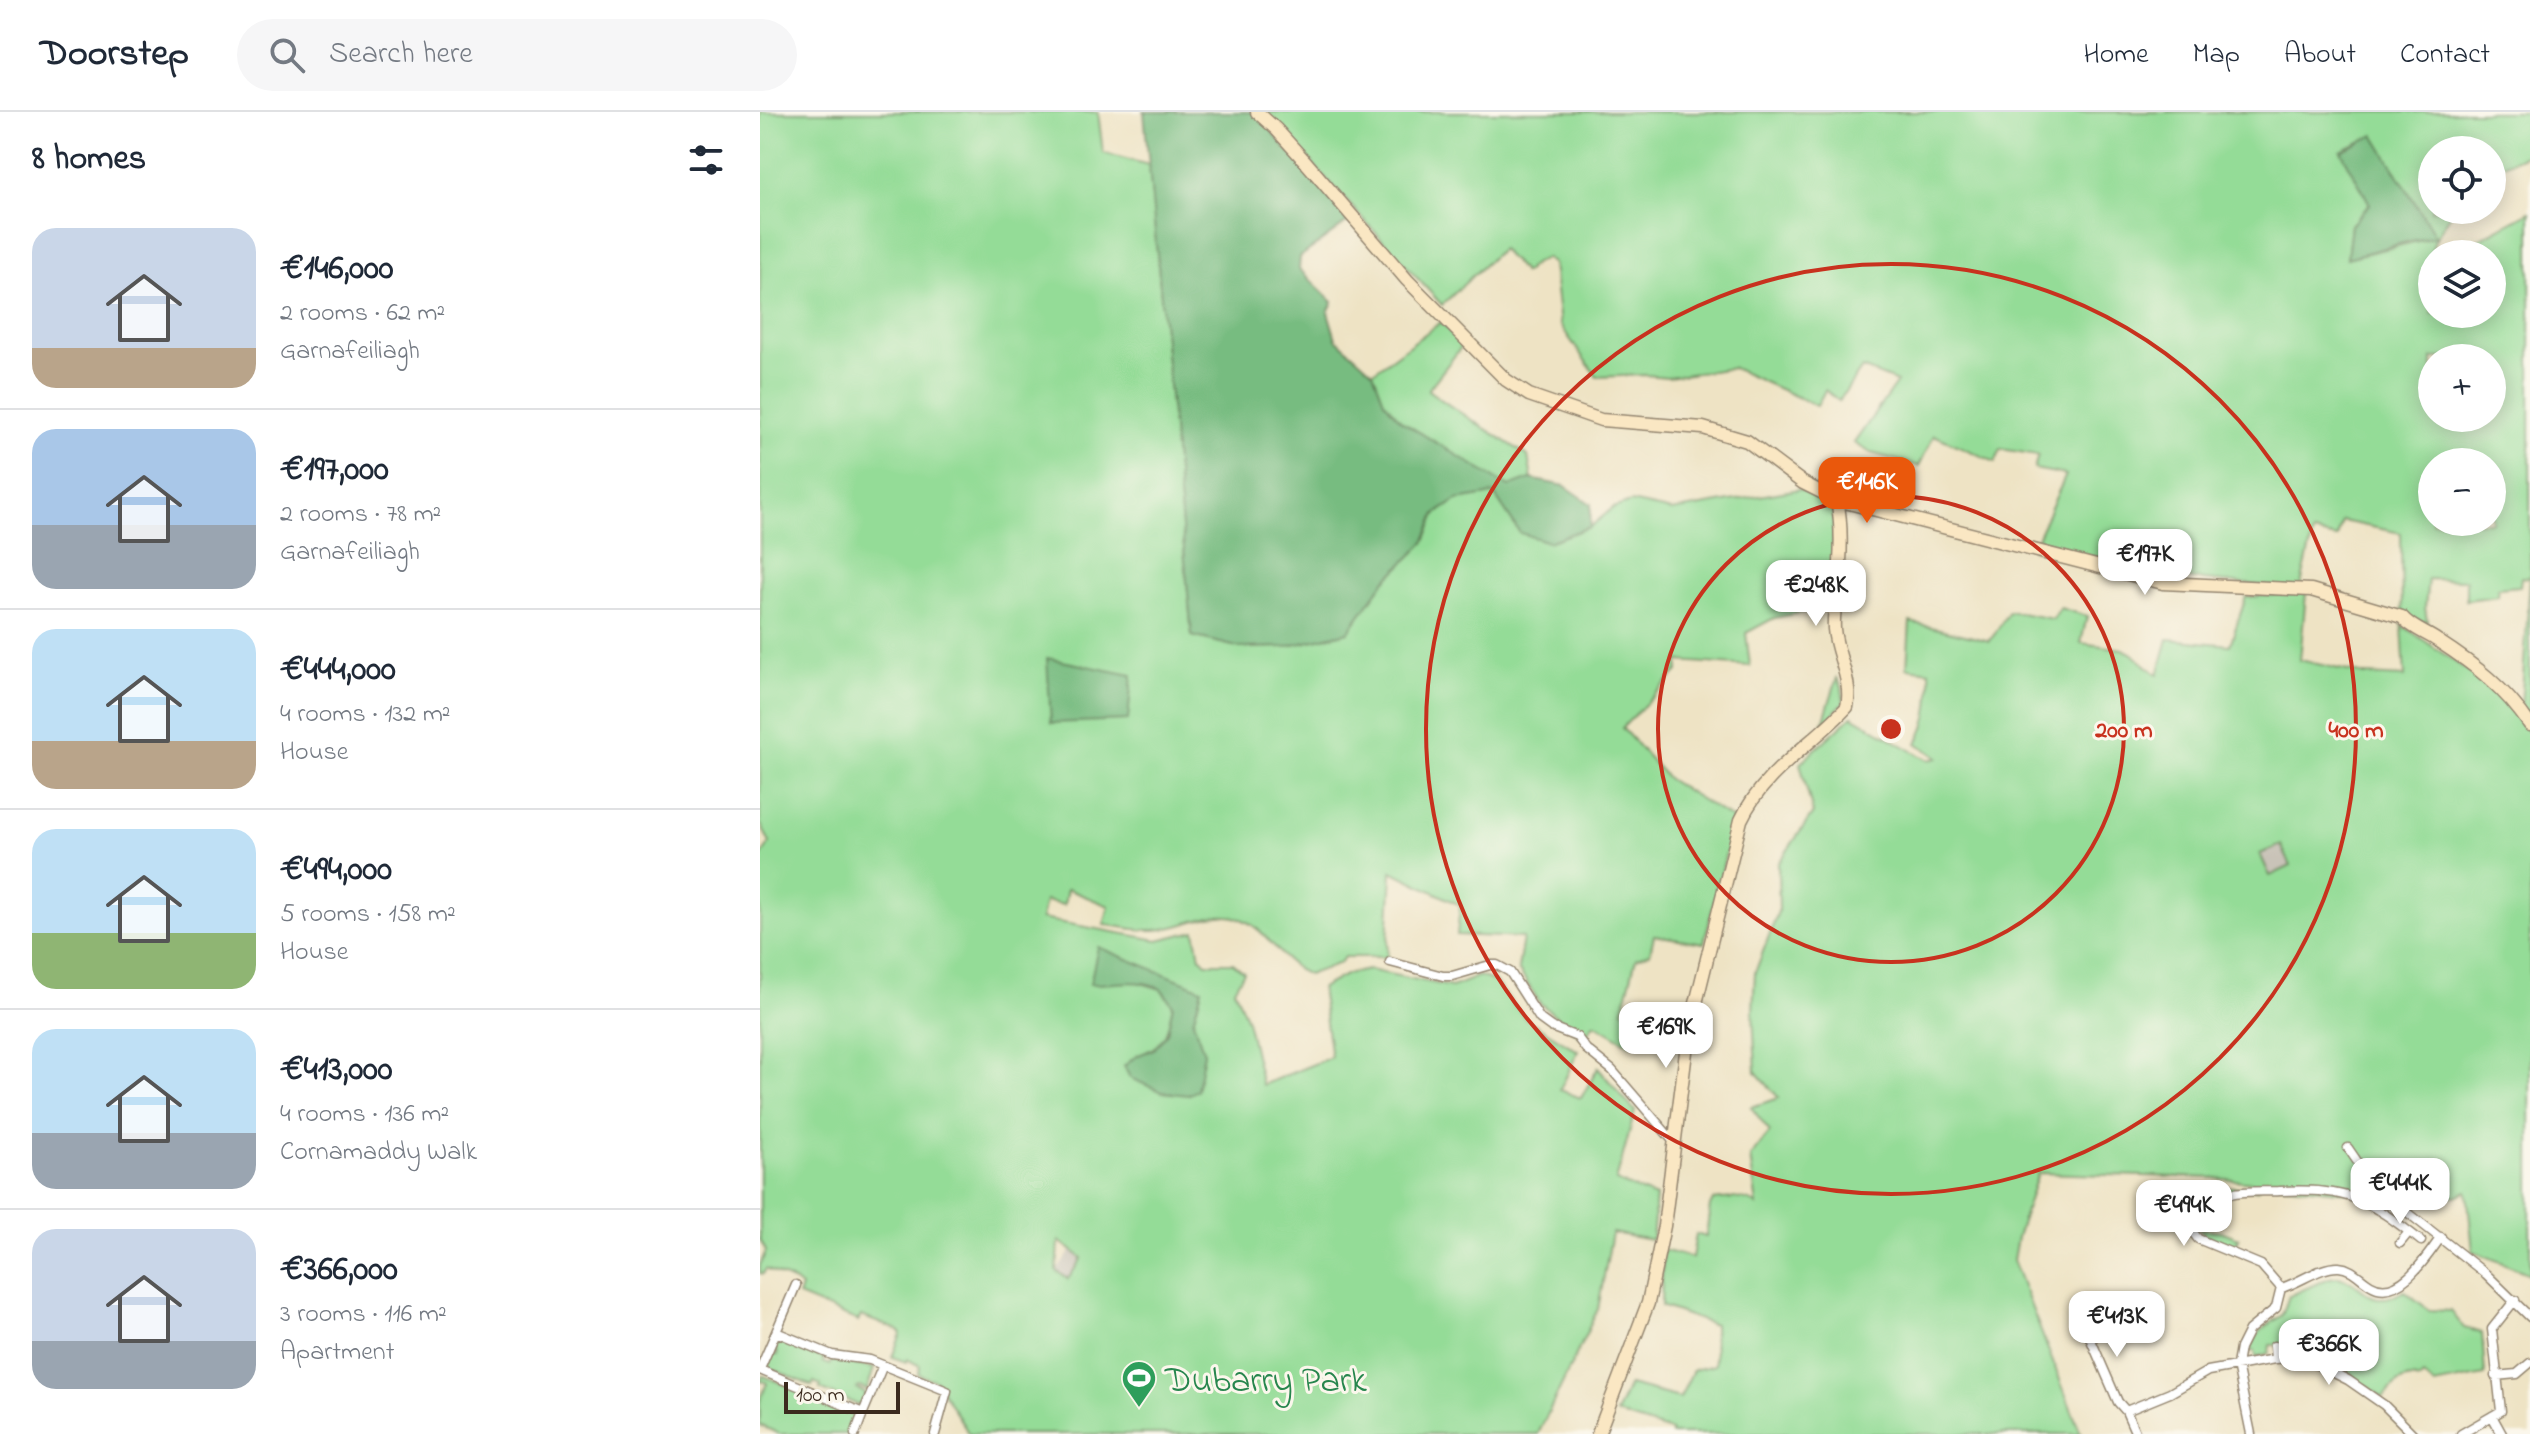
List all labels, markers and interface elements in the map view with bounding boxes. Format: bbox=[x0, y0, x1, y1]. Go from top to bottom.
search box bbox=[237, 19, 797, 91]
text: Doorstep bbox=[40, 27, 189, 83]
icon: search bbox=[265, 33, 309, 77]
text: Search here bbox=[329, 33, 473, 77]
text: Home bbox=[2083, 35, 2149, 76]
text: Map bbox=[2193, 35, 2240, 76]
text: About bbox=[2284, 35, 2356, 76]
text: Contact bbox=[2400, 35, 2490, 76]
text: 8 homes bbox=[32, 135, 146, 185]
map controls bbox=[2418, 136, 2506, 536]
button: locate bbox=[2418, 136, 2506, 224]
icon: filters bbox=[684, 138, 728, 182]
button: layers bbox=[2418, 240, 2506, 328]
text: €146,000 bbox=[280, 245, 393, 295]
icon: home bbox=[96, 260, 192, 356]
text: 2 rooms · 62 m² bbox=[280, 295, 445, 333]
text: Garnafeiliagh bbox=[280, 333, 420, 371]
button: + bbox=[2418, 344, 2506, 432]
text: €197,000 bbox=[280, 446, 389, 496]
button: − bbox=[2418, 448, 2506, 536]
pin: €146K bbox=[1811, 457, 1923, 525]
icon: home bbox=[96, 461, 192, 557]
text: €146K bbox=[1836, 464, 1898, 502]
text: 2 rooms · 78 m² bbox=[280, 496, 441, 534]
pin: €197K bbox=[2089, 529, 2201, 597]
text: Garnafeiliagh bbox=[280, 534, 420, 572]
text: €197K bbox=[2116, 536, 2174, 574]
pin: €248K bbox=[1760, 560, 1872, 628]
text: €248K bbox=[1784, 567, 1848, 605]
text: €444,000 bbox=[280, 646, 396, 696]
icon: home bbox=[96, 661, 192, 757]
text: 4 rooms · 132 m² bbox=[280, 696, 451, 734]
text: 200 m bbox=[2094, 714, 2153, 749]
text: 400 m bbox=[2328, 714, 2384, 749]
centre of rings bbox=[1877, 715, 1905, 743]
text: House bbox=[280, 734, 348, 772]
text: €494,000 bbox=[280, 846, 392, 896]
icon: home bbox=[96, 861, 192, 957]
text: 5 rooms · 158 m² bbox=[280, 896, 456, 934]
text: House bbox=[280, 934, 348, 972]
pin: €169K bbox=[1610, 1002, 1722, 1070]
text: €169K bbox=[1637, 1009, 1695, 1047]
text: €413,000 bbox=[280, 1046, 392, 1096]
icon: home bbox=[96, 1061, 192, 1157]
text: 4 rooms · 136 m² bbox=[280, 1096, 449, 1134]
text: Cornamaddy Walk bbox=[280, 1134, 477, 1172]
pin: €444K bbox=[2344, 1158, 2456, 1226]
text: €444K bbox=[2369, 1165, 2431, 1203]
pin: €494K bbox=[2128, 1180, 2240, 1248]
text: €494K bbox=[2154, 1187, 2214, 1225]
text: €366,000 bbox=[280, 1246, 398, 1296]
icon: home bbox=[96, 1261, 192, 1357]
pin: €413K bbox=[2061, 1291, 2173, 1359]
text: 3 rooms · 116 m² bbox=[280, 1296, 447, 1334]
text: €413K bbox=[2087, 1298, 2147, 1336]
pin: €366K bbox=[2273, 1319, 2385, 1387]
text: €366K bbox=[2297, 1326, 2361, 1364]
text: Apartment bbox=[280, 1334, 394, 1372]
place label: Dubarry Park bbox=[1164, 1356, 1367, 1409]
sports icon: Dubarry Park bbox=[1120, 1359, 1158, 1409]
scale bar bbox=[784, 1378, 900, 1414]
text: 100 m bbox=[796, 1380, 845, 1412]

